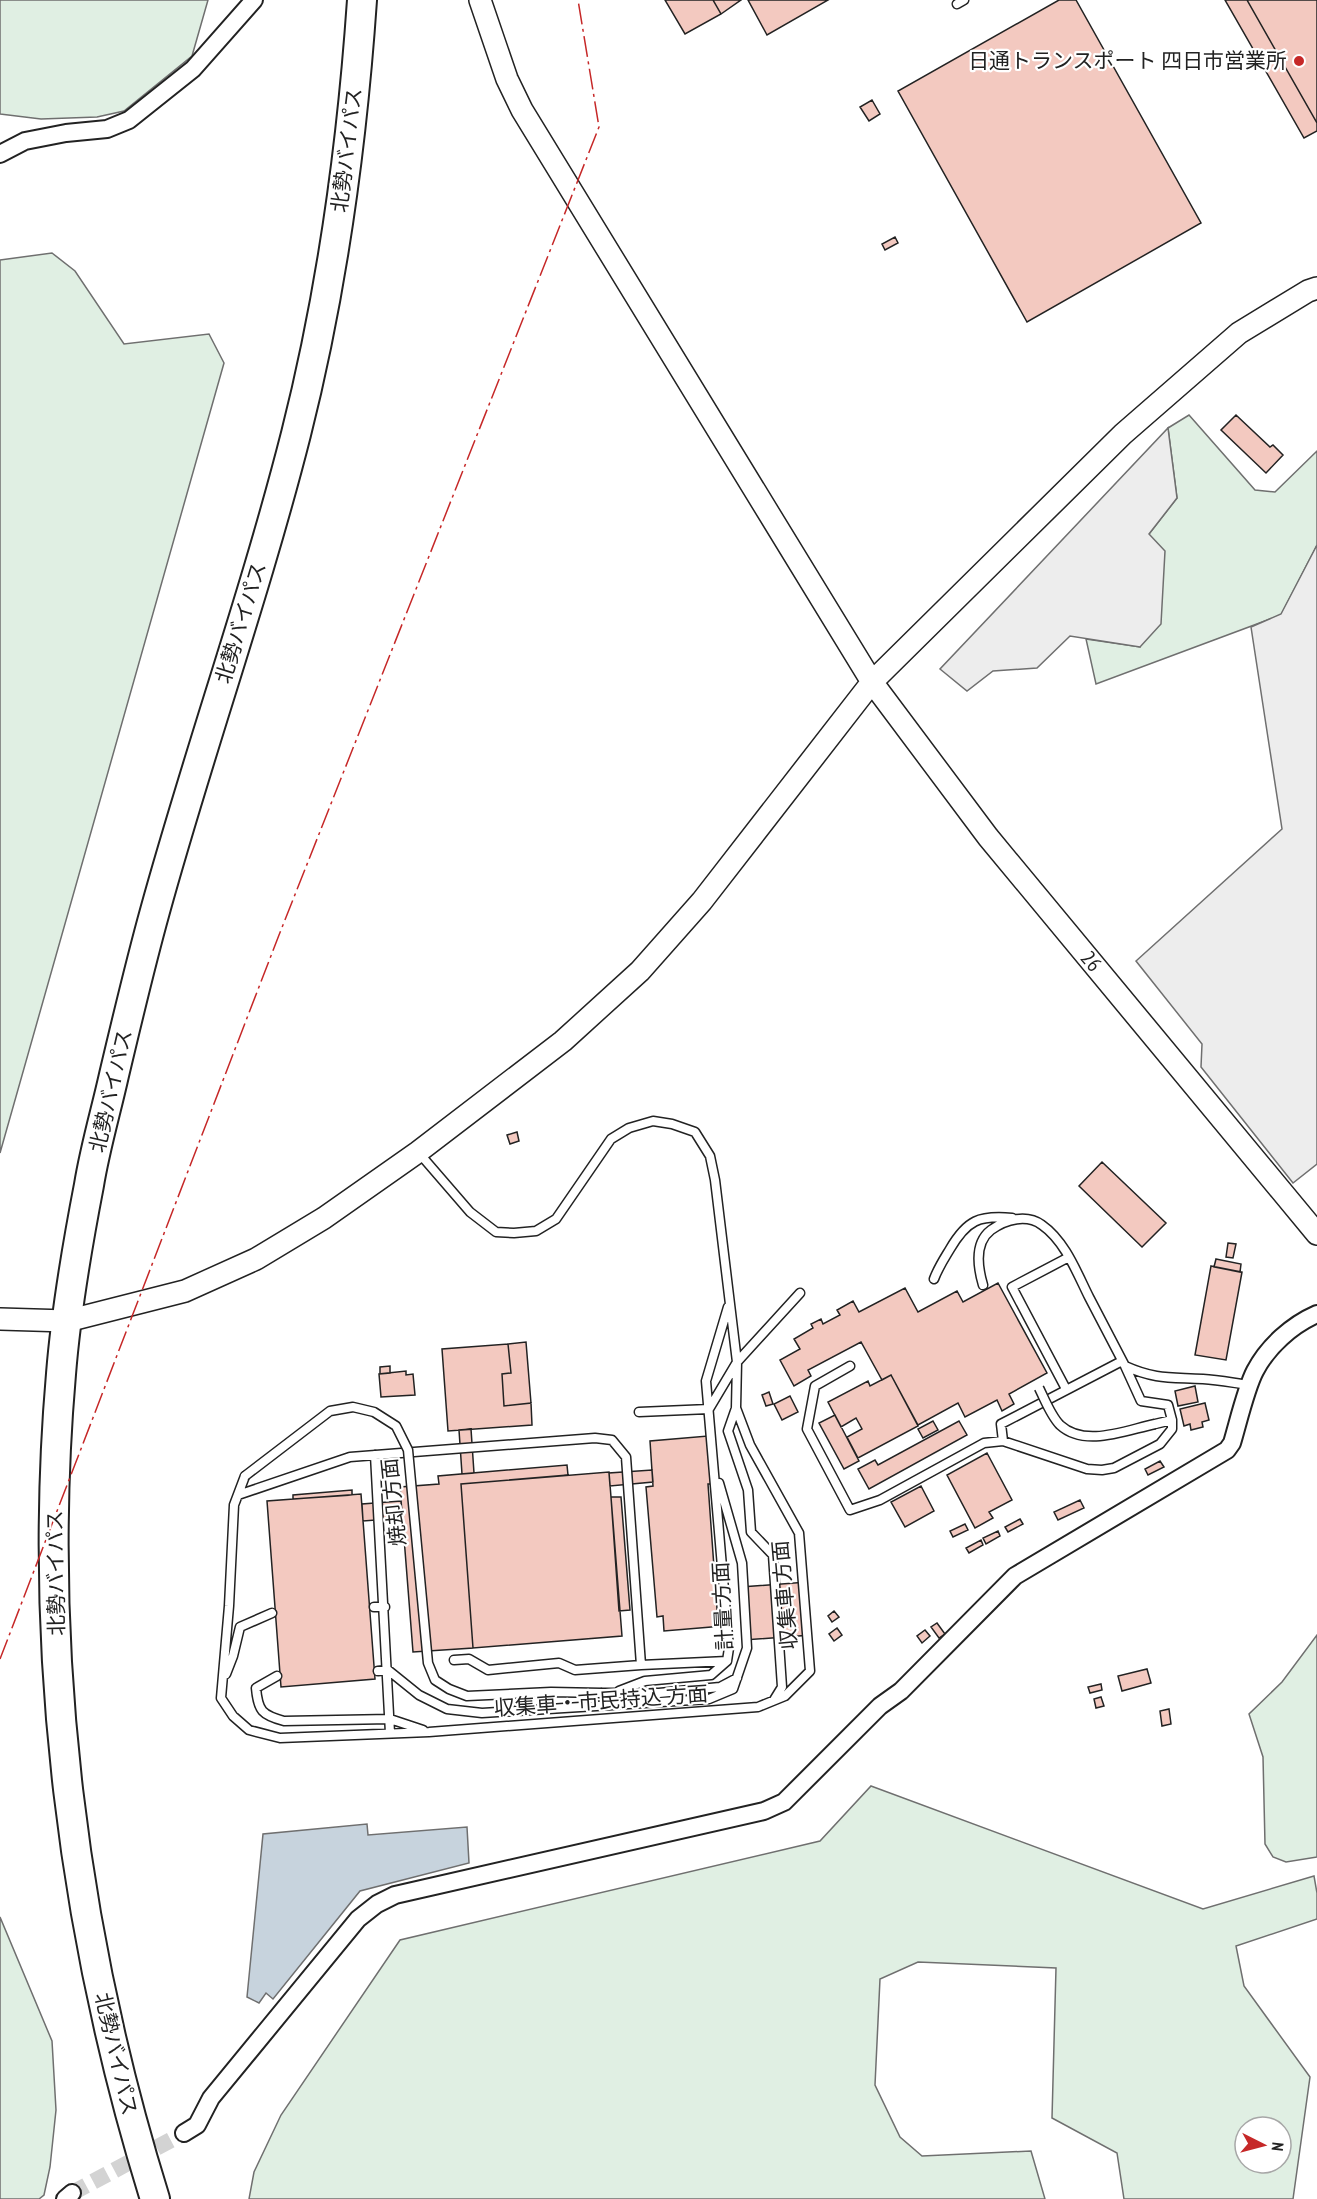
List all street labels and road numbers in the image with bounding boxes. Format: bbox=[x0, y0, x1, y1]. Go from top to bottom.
street label: 北勢バイパス bbox=[325, 86, 368, 214]
street label: 北勢バイパス bbox=[209, 559, 272, 687]
street label: 26 bbox=[1075, 945, 1108, 977]
street label: 北勢バイパス bbox=[83, 1027, 138, 1155]
street label: 焼却 方面 bbox=[375, 1457, 412, 1547]
street label: 北勢バイパス bbox=[41, 1510, 70, 1636]
street label: 収集車 方面 bbox=[766, 1539, 803, 1651]
street label: 計量 方面 bbox=[707, 1561, 738, 1651]
street label: 収集車・市民持込 方面 bbox=[493, 1680, 709, 1721]
street label: 北勢バイパス bbox=[89, 1990, 144, 2118]

